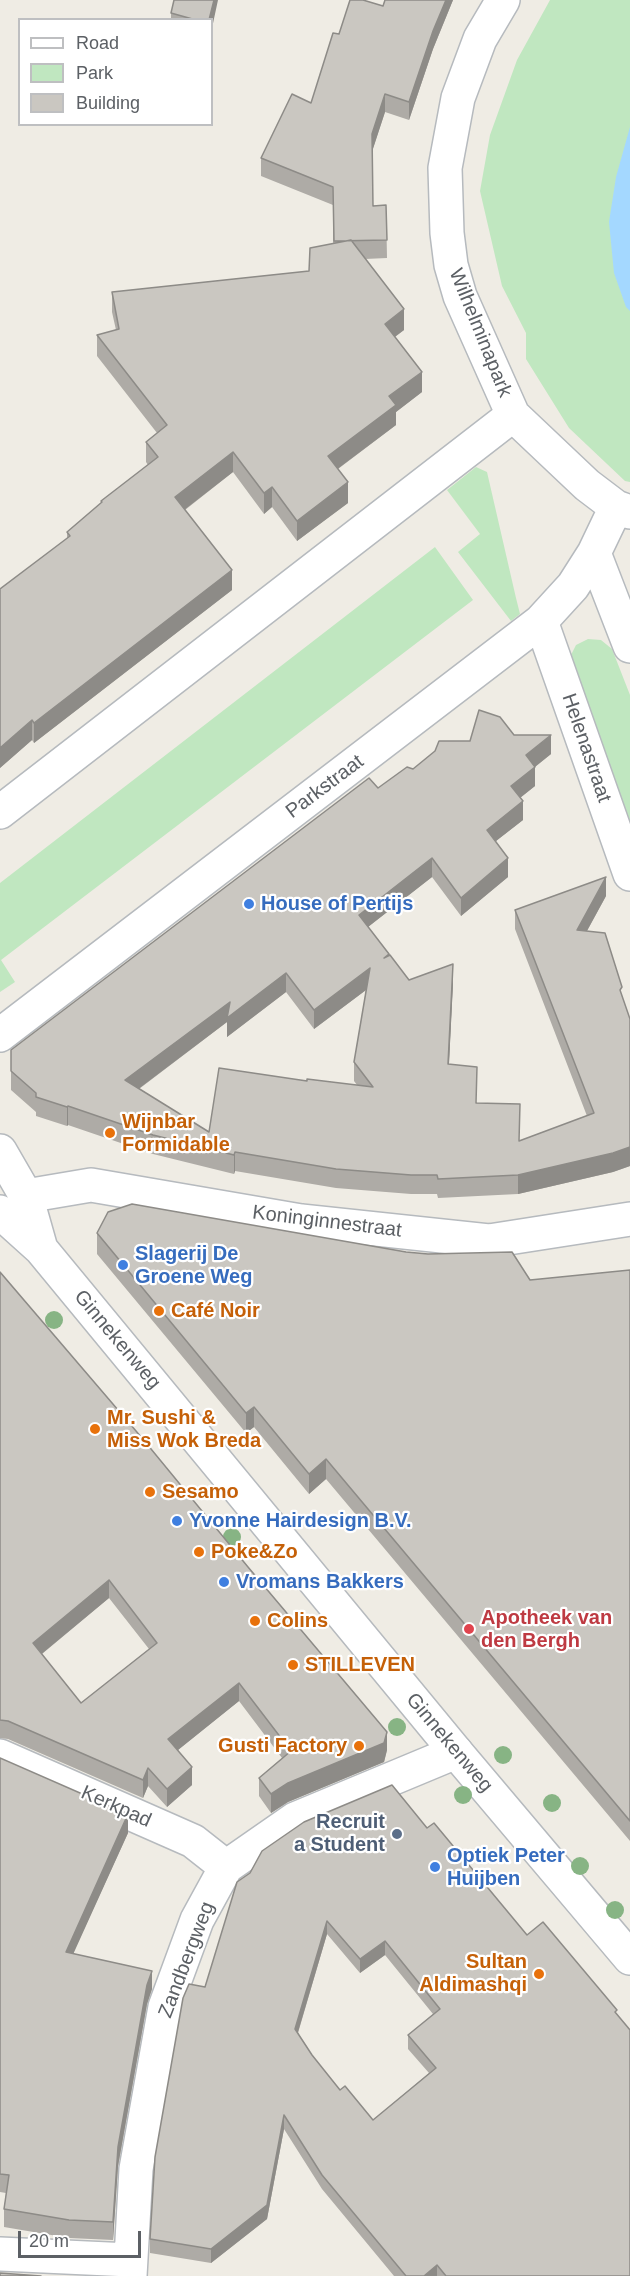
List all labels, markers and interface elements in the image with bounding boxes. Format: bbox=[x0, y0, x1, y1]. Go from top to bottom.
legend bbox=[18, 18, 213, 126]
text: Road bbox=[76, 33, 119, 53]
text: Park bbox=[76, 63, 113, 83]
text: Building bbox=[76, 93, 140, 113]
street label: Wilhelminapark bbox=[443, 265, 517, 401]
street label: Helenastraat bbox=[556, 690, 616, 806]
street label: Parkstraat bbox=[281, 750, 369, 824]
place label: House of Pertijs bbox=[261, 892, 413, 916]
marker: House of Pertijs bbox=[242, 897, 256, 911]
place label: Wijnbar Formidable bbox=[122, 1110, 230, 1157]
marker: Wijnbar Formidable bbox=[103, 1126, 117, 1140]
street label: Koninginnestraat bbox=[251, 1201, 403, 1243]
place label: Slagerij De Groene Weg bbox=[135, 1242, 252, 1289]
marker: Slagerij De Groene Weg bbox=[116, 1258, 130, 1272]
street label: Ginnekenweg bbox=[68, 1285, 166, 1395]
place label: Café Noir bbox=[171, 1299, 260, 1323]
marker: Café Noir bbox=[152, 1304, 166, 1318]
place label: Mr. Sushi & Miss Wok Breda bbox=[107, 1406, 261, 1453]
marker: Mr. Sushi & Miss Wok Breda bbox=[88, 1422, 102, 1436]
place label: Sesamo bbox=[162, 1480, 239, 1504]
marker: Sesamo bbox=[143, 1485, 157, 1499]
place label: Yvonne Hairdesign B.V. bbox=[189, 1509, 412, 1533]
marker: Yvonne Hairdesign B.V. bbox=[170, 1514, 184, 1528]
place label: Poke&Zo bbox=[211, 1540, 298, 1564]
marker: Poke&Zo bbox=[192, 1545, 206, 1559]
place label: Vromans Bakkers bbox=[236, 1570, 404, 1594]
marker: Vromans Bakkers bbox=[217, 1575, 231, 1589]
place label: Apotheek van den Bergh bbox=[481, 1606, 612, 1653]
place label: Colins bbox=[267, 1609, 328, 1633]
marker: Colins bbox=[248, 1614, 262, 1628]
marker: Apotheek van den Bergh bbox=[462, 1622, 476, 1636]
place label: STILLEVEN bbox=[305, 1653, 415, 1677]
marker: STILLEVEN bbox=[286, 1658, 300, 1672]
street label: Ginnekenweg bbox=[400, 1688, 498, 1798]
place label: Gusti Factory bbox=[218, 1734, 347, 1758]
marker: Gusti Factory bbox=[352, 1739, 366, 1753]
street label: Kerkpad bbox=[77, 1781, 155, 1833]
place label: Recruit a Student bbox=[294, 1810, 385, 1857]
marker: Recruit a Student bbox=[390, 1827, 404, 1841]
place label: Optiek Peter Huijben bbox=[447, 1844, 565, 1891]
marker: Optiek Peter Huijben bbox=[428, 1860, 442, 1874]
street label: Zandbergweg bbox=[154, 1899, 220, 2021]
place label: Sultan Aldimashqi bbox=[419, 1950, 527, 1997]
marker: Sultan Aldimashqi bbox=[532, 1967, 546, 1981]
scale bar bbox=[21, 2219, 144, 2257]
text: 20 m bbox=[29, 2231, 69, 2251]

